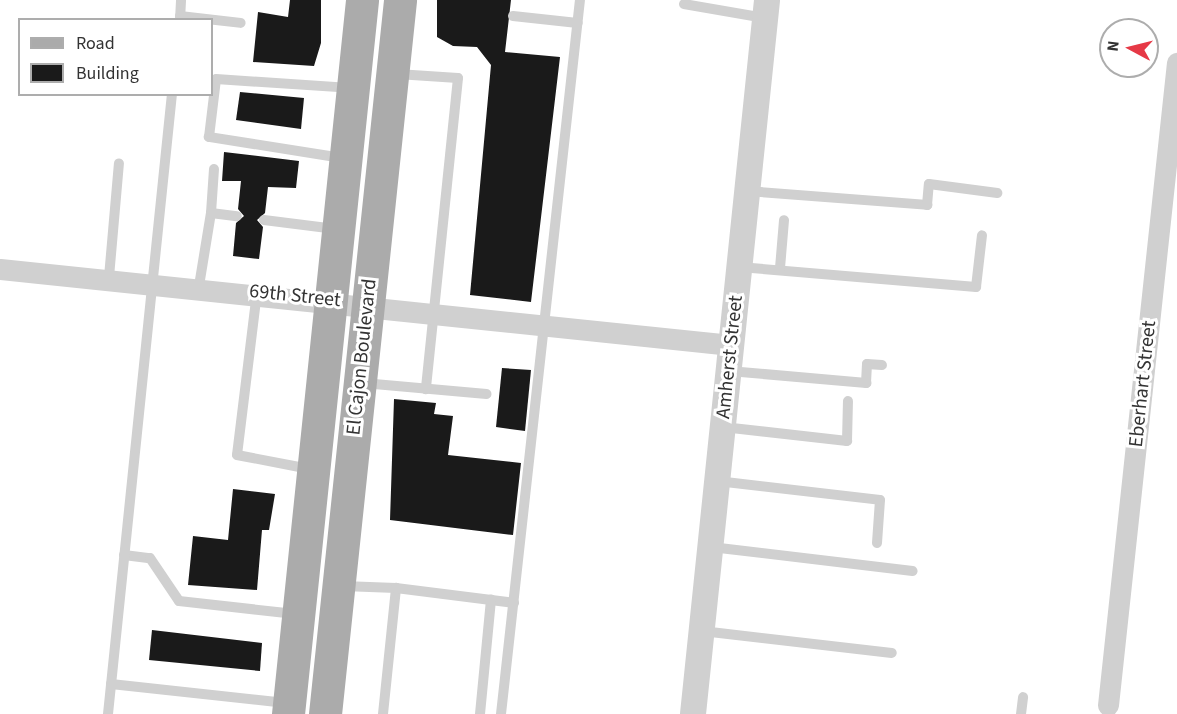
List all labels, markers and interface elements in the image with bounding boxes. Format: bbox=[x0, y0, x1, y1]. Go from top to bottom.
legend bbox=[18, 18, 213, 96]
north arrow bbox=[1099, 18, 1159, 78]
text: Road bbox=[76, 31, 115, 56]
text: N bbox=[1102, 39, 1125, 53]
text: Building bbox=[76, 61, 139, 86]
street label: El Cajon Boulevard bbox=[342, 278, 382, 436]
street label: 69th Street bbox=[248, 279, 342, 313]
street label: Amherst Street bbox=[712, 294, 748, 420]
street label: Eberhart Street bbox=[1124, 319, 1162, 449]

